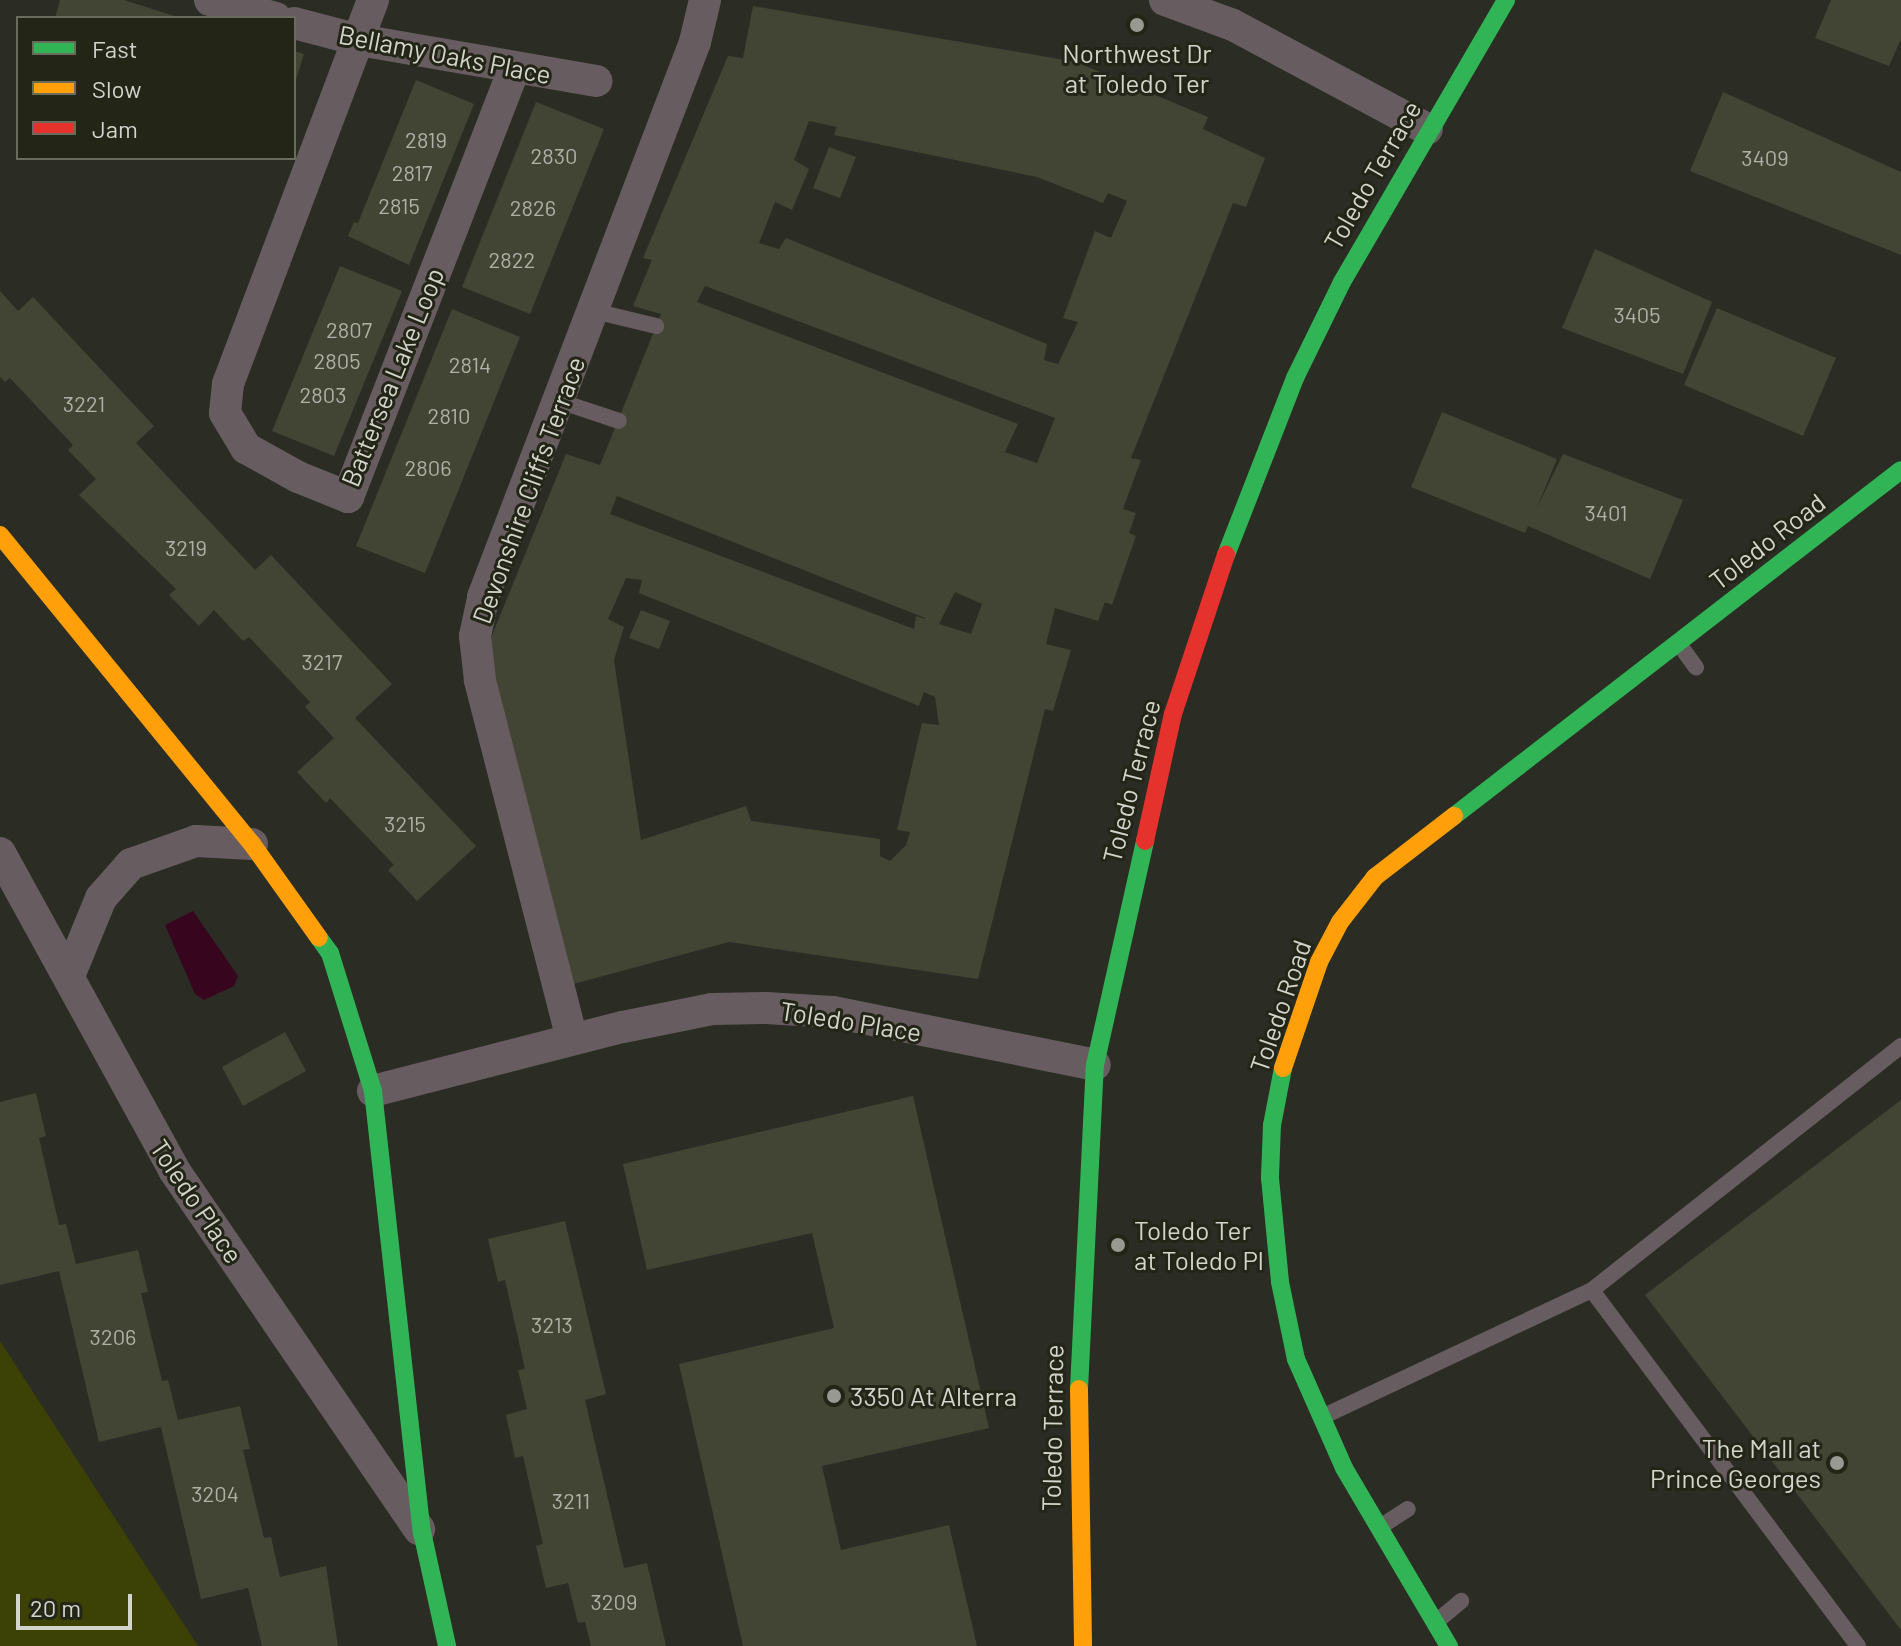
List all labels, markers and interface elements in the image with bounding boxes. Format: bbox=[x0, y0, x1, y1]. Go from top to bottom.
legend bbox=[16, 16, 296, 160]
marker: Northwest Dr at Toledo Ter bbox=[1128, 16, 1146, 34]
street label: Bellamy Oaks Place bbox=[336, 18, 554, 90]
text: Fast bbox=[92, 34, 137, 63]
place label: Northwest Dr at Toledo Ter bbox=[1062, 37, 1212, 98]
text: Slow bbox=[92, 74, 141, 103]
street label: Toledo Terrace bbox=[1317, 95, 1427, 255]
text: Jam bbox=[92, 114, 138, 143]
house number: 2819 bbox=[405, 127, 447, 153]
house number: 2830 bbox=[530, 143, 578, 169]
house number: 3409 bbox=[1741, 145, 1789, 171]
house number: 2817 bbox=[392, 160, 432, 186]
house number: 2815 bbox=[378, 193, 420, 219]
house number: 2826 bbox=[510, 195, 556, 221]
house number: 2822 bbox=[489, 247, 535, 273]
street label: Battersea Lake Loop bbox=[334, 263, 450, 491]
house number: 3405 bbox=[1613, 302, 1661, 328]
house number: 2807 bbox=[326, 317, 372, 343]
house number: 2805 bbox=[314, 348, 360, 374]
house number: 2814 bbox=[449, 352, 491, 378]
street label: Devonshire Cliffs Terrace bbox=[465, 352, 591, 628]
house number: 2803 bbox=[299, 382, 347, 408]
house number: 3221 bbox=[63, 391, 105, 417]
house number: 2810 bbox=[428, 403, 470, 429]
house number: 2806 bbox=[404, 455, 452, 481]
street label: Toledo Road bbox=[1703, 486, 1831, 596]
house number: 3401 bbox=[1585, 500, 1627, 526]
house number: 3219 bbox=[165, 535, 207, 561]
house number: 3217 bbox=[302, 649, 342, 675]
street label: Toledo Terrace bbox=[1096, 696, 1166, 866]
house number: 3215 bbox=[384, 811, 426, 837]
street label: Toledo Road bbox=[1243, 936, 1317, 1076]
street label: Toledo Place bbox=[778, 994, 924, 1048]
street label: Toledo Place bbox=[144, 1133, 250, 1269]
place label: Toledo Ter at Toledo Pl bbox=[1134, 1214, 1264, 1276]
marker: Toledo Ter at Toledo Pl bbox=[1109, 1236, 1127, 1254]
house number: 3213 bbox=[531, 1312, 573, 1338]
house number: 3206 bbox=[90, 1324, 136, 1350]
street label: Toledo Terrace bbox=[1035, 1344, 1069, 1512]
place label: 3350 At Alterra bbox=[850, 1380, 1017, 1412]
marker: 3350 At Alterra bbox=[825, 1387, 843, 1405]
place label: The Mall at Prince Georges bbox=[1650, 1432, 1821, 1494]
marker: The Mall at Prince Georges bbox=[1828, 1454, 1846, 1472]
house number: 3204 bbox=[191, 1481, 239, 1507]
house number: 3211 bbox=[552, 1488, 590, 1514]
scale bar bbox=[20, 1578, 136, 1628]
house number: 3209 bbox=[590, 1589, 638, 1615]
text: 20 m bbox=[30, 1593, 81, 1622]

